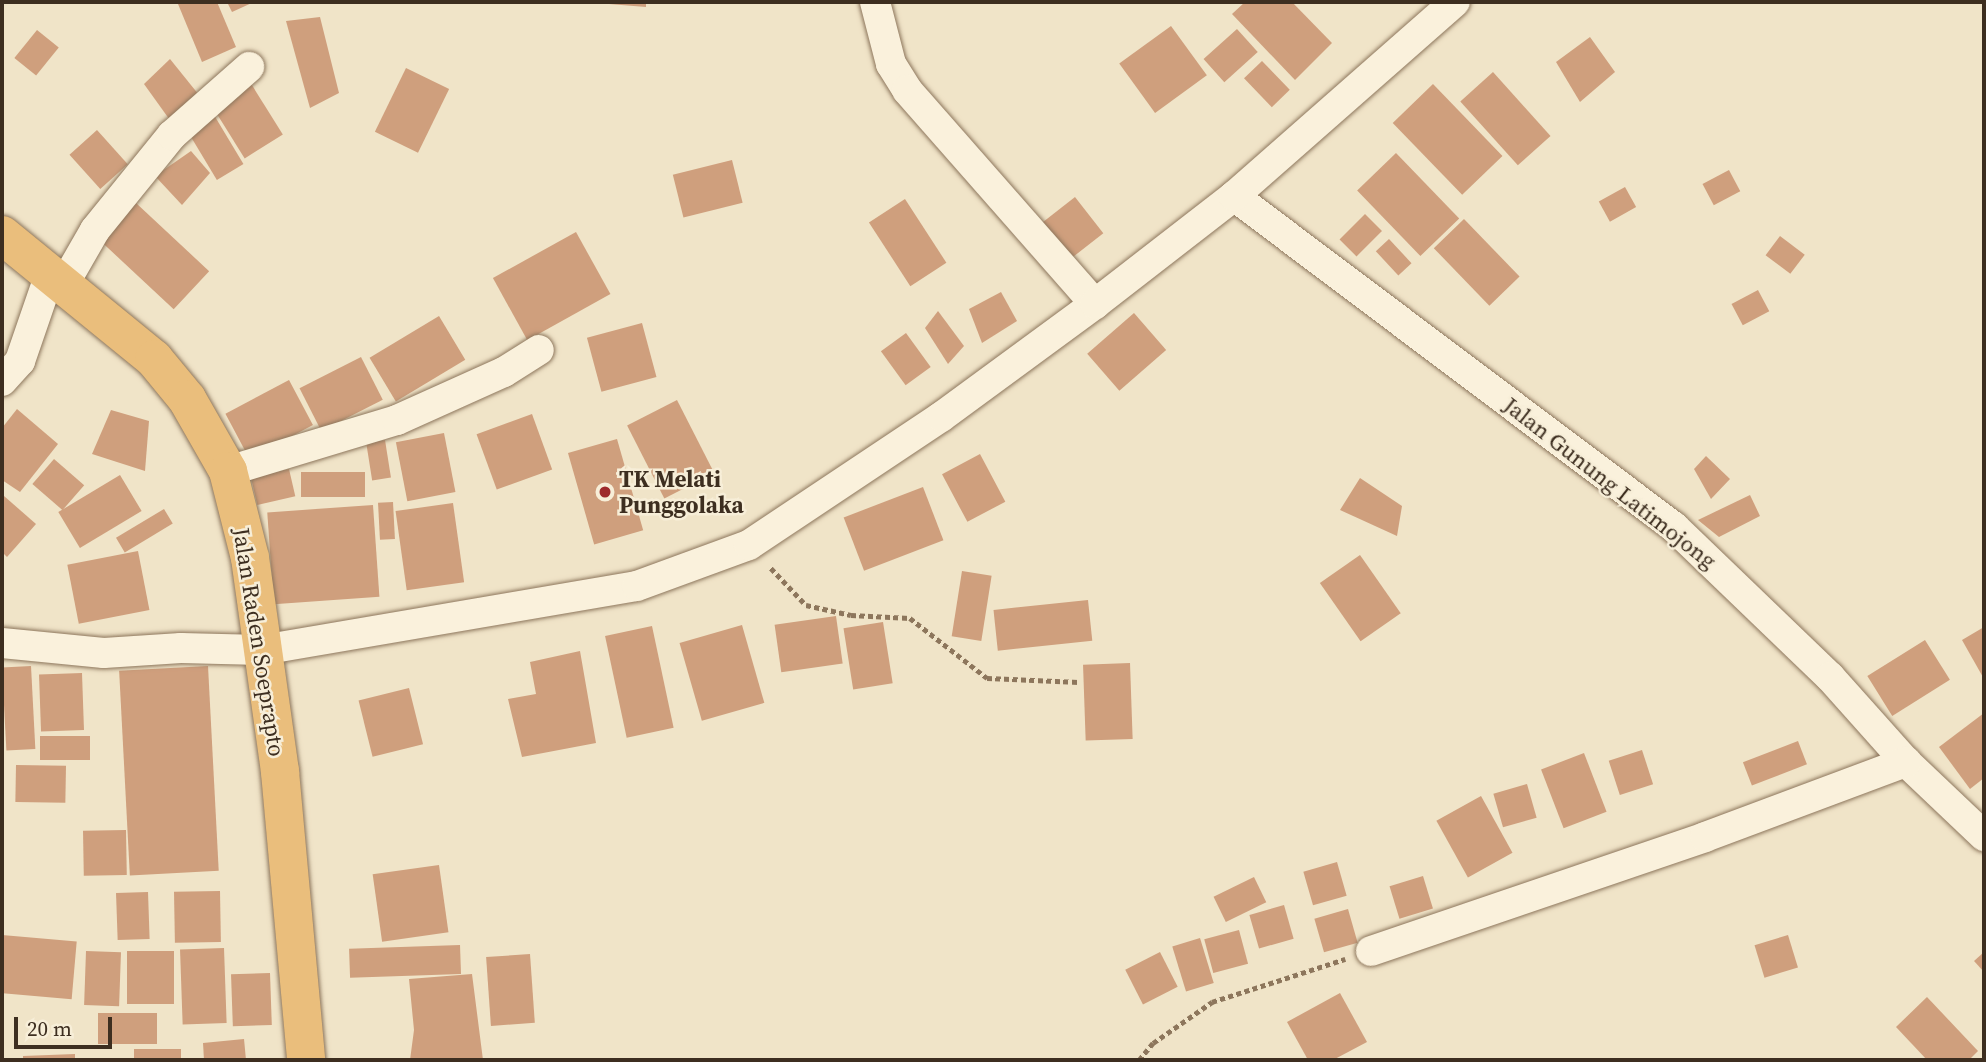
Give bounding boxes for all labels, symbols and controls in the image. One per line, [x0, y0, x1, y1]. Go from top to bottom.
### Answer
street label: Jalan Gunung Latimojong [1498, 391, 1722, 575]
place label: TK Melati Punggolaka [619, 465, 744, 519]
marker: TK Melati Punggolaka [597, 484, 613, 500]
street label: Jalan Raden Soeprapto [227, 526, 291, 758]
scale bar [18, 1002, 116, 1046]
text: 20 m [27, 1014, 72, 1043]

